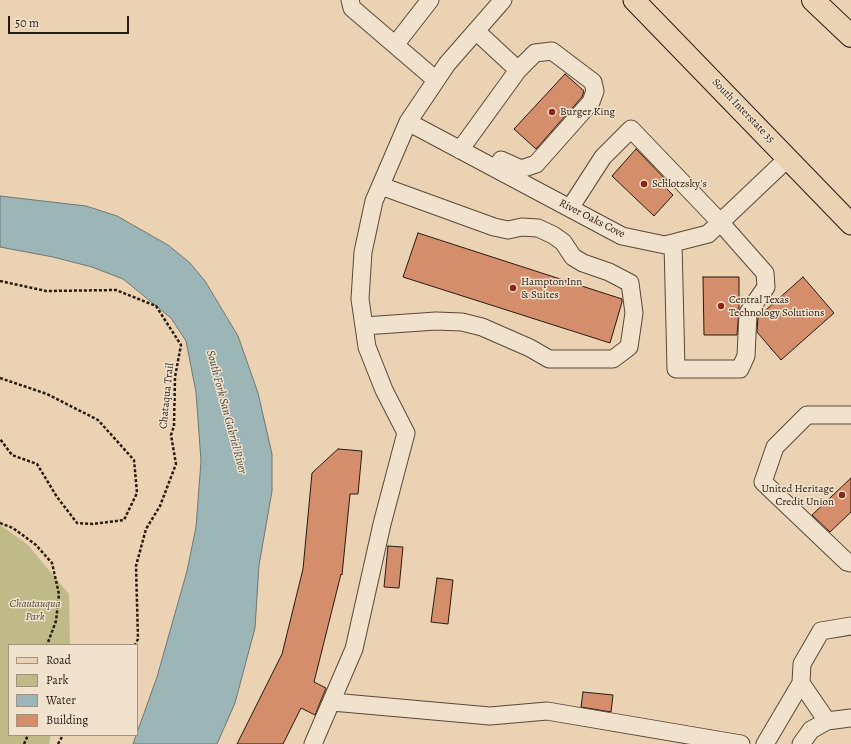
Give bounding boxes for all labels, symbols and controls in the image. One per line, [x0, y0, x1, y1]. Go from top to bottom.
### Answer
scale bar [10, 8, 131, 34]
text: 50 m [15, 15, 39, 31]
street label: South Interstate 35 [709, 76, 777, 146]
place label: Burger King [560, 105, 615, 119]
marker: Burger King [547, 107, 557, 117]
place label: Schlotzsky's [652, 177, 707, 191]
marker: Schlotzsky's [639, 179, 649, 189]
street label: River Oaks Cove [557, 197, 627, 241]
place label: Hampton Inn & Suites [521, 275, 582, 301]
marker: Hampton Inn & Suites [508, 283, 518, 293]
place label: Central Texas Technology Solutions [729, 293, 824, 319]
marker: Central Texas Technology Solutions [716, 301, 726, 311]
water label: South Fork San Gabriel River [203, 349, 249, 475]
street label: Chataqua Trail [157, 362, 177, 430]
place label: United Heritage Credit Union [761, 482, 834, 508]
marker: United Heritage Credit Union [837, 490, 847, 500]
park label: Chautauqua Park [9, 597, 61, 623]
legend [8, 644, 138, 736]
text: Road [46, 652, 71, 668]
text: Park [46, 672, 69, 688]
text: Water [46, 692, 76, 708]
text: Building [46, 712, 88, 728]

